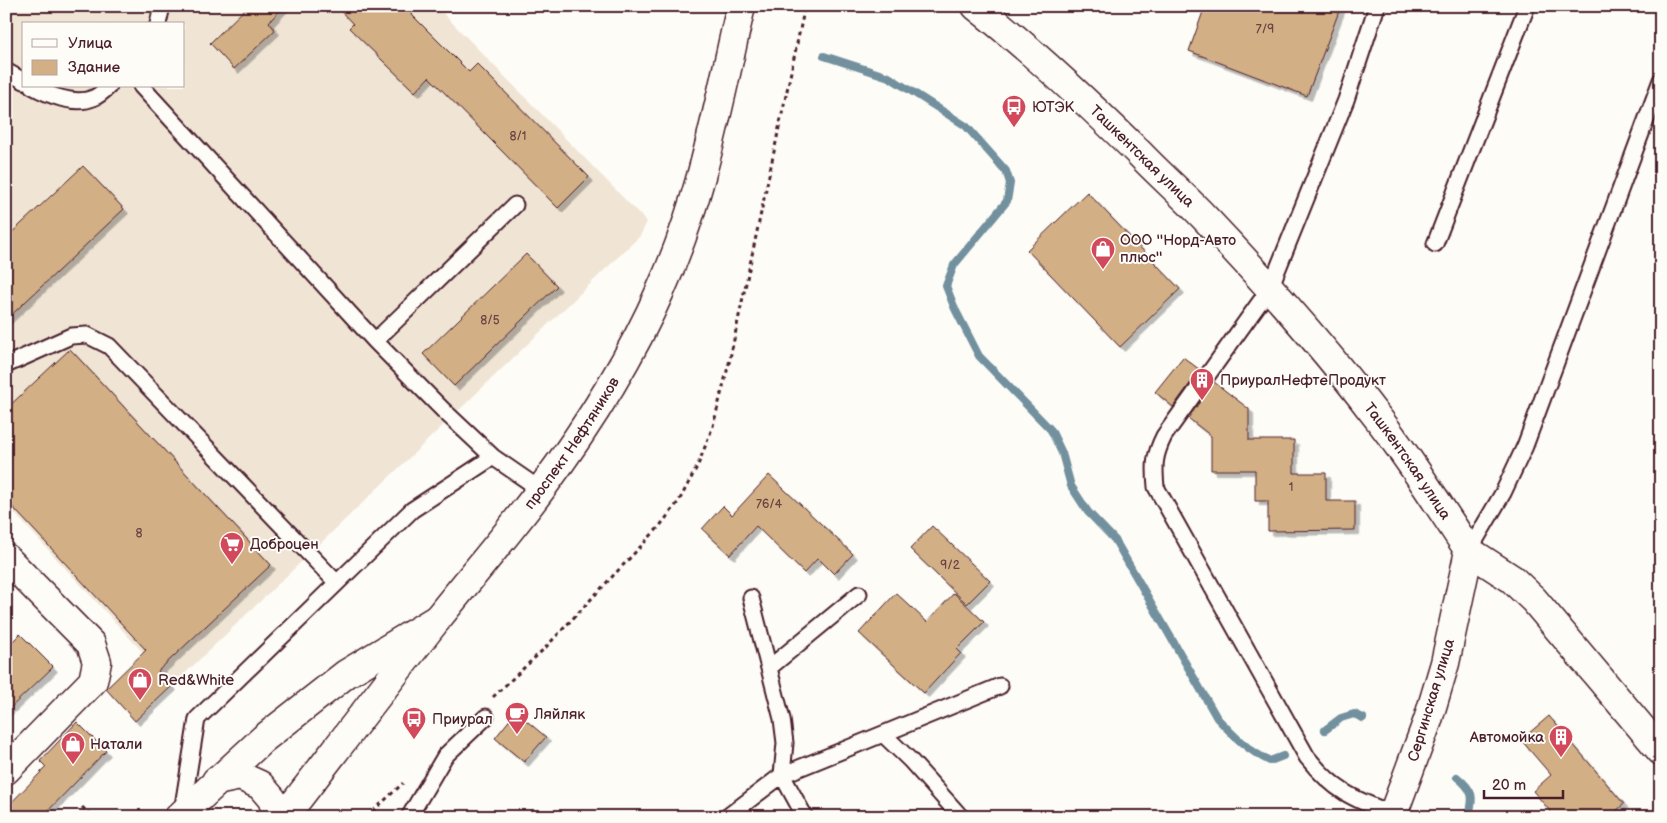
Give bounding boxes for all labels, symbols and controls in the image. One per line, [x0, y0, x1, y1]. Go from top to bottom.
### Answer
legend [22, 22, 185, 88]
house number: 7/9 [1256, 22, 1274, 37]
text: Улица [68, 34, 113, 53]
text: Здание [68, 58, 120, 77]
bus stop icon: ЮТЭК [1001, 94, 1027, 128]
place label: ЮТЭК [1032, 98, 1075, 117]
street label: Ташкентская улица [1085, 101, 1198, 212]
house number: 8/1 [509, 129, 527, 144]
place label: ООО ''Норд-Авто плюс'' [1120, 231, 1236, 267]
shop icon: ООО ''Норд-Авто плюс'' [1090, 236, 1116, 270]
house number: 8/5 [480, 313, 500, 328]
building icon: ПриуралНефтеПродукт [1189, 367, 1215, 401]
place label: ПриуралНефтеПродукт [1220, 371, 1386, 390]
street label: проспект Нефтяников [520, 374, 624, 513]
street label: Ташкентская улица [1360, 399, 1455, 524]
house number: 1 [1289, 480, 1293, 495]
house number: 76/4 [756, 497, 783, 512]
house number: 8 [136, 526, 143, 541]
supermarket icon: Доброцен [219, 531, 245, 565]
place label: Доброцен [250, 535, 319, 554]
house number: 9/2 [940, 558, 960, 573]
street label: Сергинская улица [1404, 636, 1459, 764]
shop icon: Red&White [127, 667, 153, 701]
place label: Red&White [158, 671, 234, 690]
cafe icon: Ляйляк [504, 701, 530, 735]
place label: Ляйляк [533, 705, 585, 724]
bus stop icon: Приурал [401, 706, 427, 740]
place label: Приурал [432, 710, 493, 729]
building icon: Автомойка [1548, 724, 1574, 758]
place label: Автомойка [1469, 728, 1544, 747]
shop icon: Натали [60, 731, 86, 765]
place label: Натали [90, 735, 142, 754]
scale bar [1484, 768, 1563, 800]
text: 20 m [1492, 776, 1526, 795]

